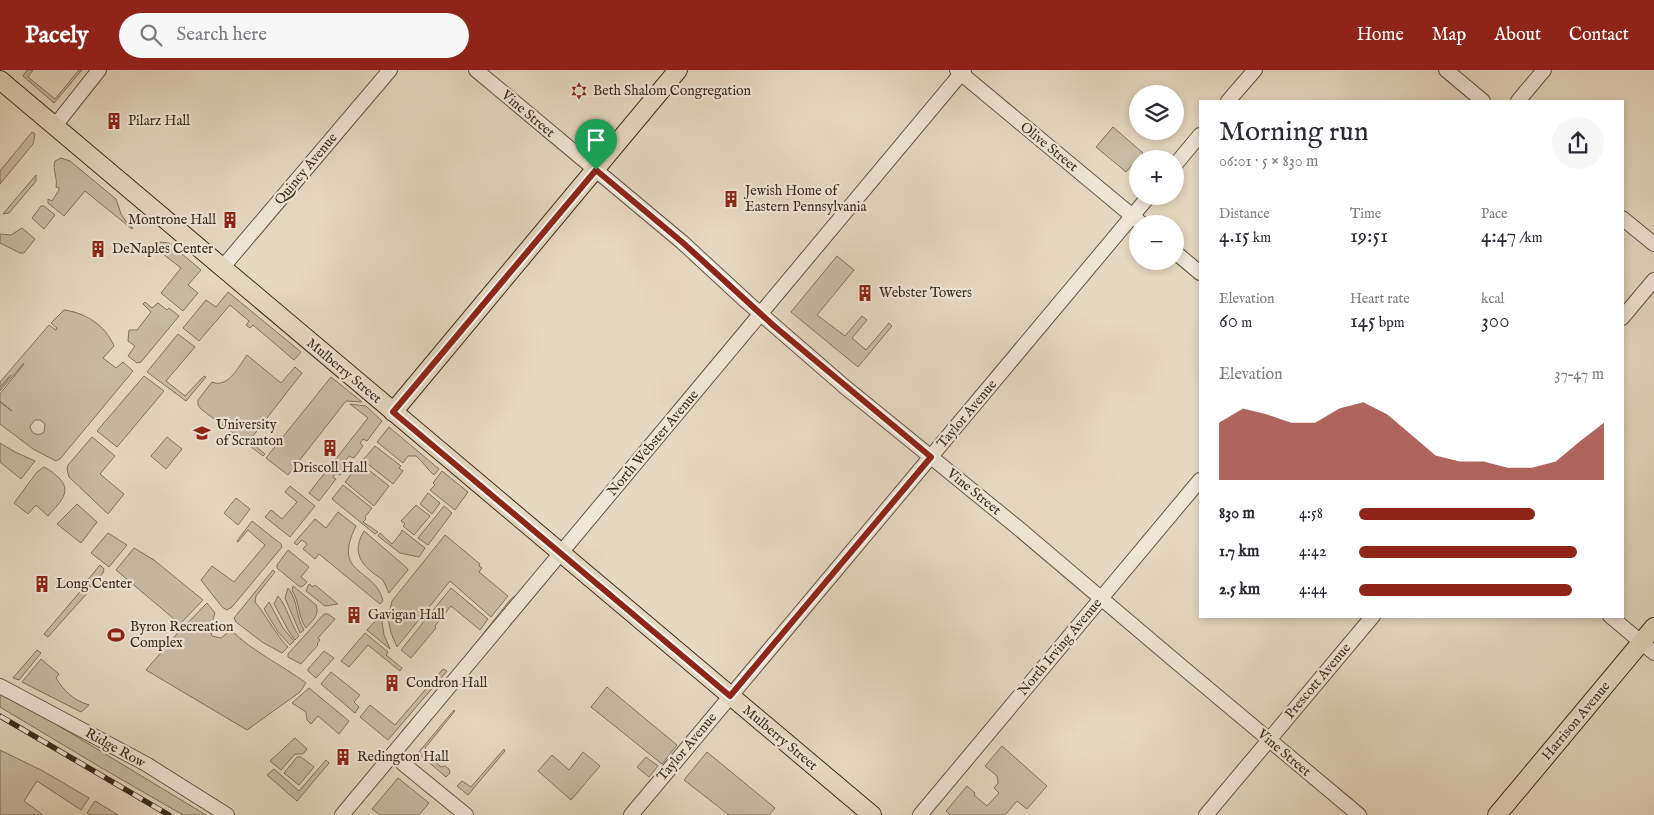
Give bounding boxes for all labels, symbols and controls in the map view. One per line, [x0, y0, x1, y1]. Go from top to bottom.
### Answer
search box [119, 13, 469, 58]
text: Pacely [25, 20, 89, 51]
icon: search [137, 21, 165, 49]
text: Search here [177, 23, 267, 47]
text: Home [1357, 24, 1404, 47]
text: Map [1432, 24, 1466, 47]
text: About [1494, 24, 1541, 47]
text: Contact [1569, 24, 1629, 47]
synagogue icon: Beth Shalom Congregation [569, 81, 589, 101]
place label: Beth Shalom Congregation [593, 82, 752, 100]
map controls [1129, 85, 1184, 270]
button: layers [1129, 85, 1184, 140]
street label: Vine Street [497, 86, 559, 142]
building icon: Pilarz Hall [104, 111, 124, 131]
place label: Pilarz Hall [128, 112, 190, 130]
text: Morning run [1219, 115, 1369, 150]
button: share [1552, 117, 1604, 169]
street label: Olive Street [1016, 118, 1082, 176]
pin [575, 119, 617, 170]
icon: arrive [582, 126, 610, 154]
street label: Quincy Avenue [271, 129, 342, 209]
button: + [1129, 150, 1184, 205]
text: 06:01 · 5 × 830 m [1219, 152, 1318, 172]
place label: Jewish Home of Eastern Pennsylvania [743, 182, 868, 216]
building icon: Jewish Home of Eastern Pennsylvania [721, 189, 741, 209]
text: Distance [1219, 205, 1270, 223]
text: Time [1350, 205, 1381, 223]
text: Pace [1481, 205, 1508, 223]
building icon: Montrone Hall [220, 210, 240, 230]
place label: Montrone Hall [128, 211, 216, 229]
button: − [1129, 215, 1184, 270]
text: 4.15 [1219, 223, 1250, 250]
text: 19:51 [1350, 223, 1388, 250]
text: 4:47 [1481, 223, 1516, 250]
text: km [1250, 229, 1271, 247]
text: /km [1516, 229, 1542, 247]
building icon: DeNaples Center [88, 239, 108, 259]
place label: DeNaples Center [112, 240, 213, 258]
building icon: Webster Towers [855, 283, 875, 303]
place label: Webster Towers [879, 284, 972, 302]
text: Elevation [1219, 290, 1275, 308]
text: Heart rate [1350, 290, 1410, 308]
text: kcal [1481, 290, 1504, 308]
text: 60 [1219, 308, 1238, 335]
text: 145 [1350, 308, 1376, 335]
text: 300 [1481, 308, 1509, 335]
text: m [1238, 314, 1252, 332]
text: bpm [1376, 314, 1405, 332]
street label: Mulberry Street [303, 334, 386, 408]
text: Elevation [1219, 365, 1282, 385]
text: 37–47 m [1555, 365, 1604, 385]
street label: Taylor Avenue [933, 376, 1001, 452]
street label: North Webster Avenue [603, 386, 703, 500]
place label: University of Scranton [216, 416, 284, 450]
school or university icon: University of Scranton [192, 423, 212, 443]
building icon: Driscoll Hall [320, 438, 340, 458]
place label: Driscoll Hall [292, 459, 368, 477]
street label: Vine Street [942, 464, 1005, 519]
text: 830 m [1219, 504, 1255, 524]
text: 4:58 [1299, 504, 1323, 524]
text: 1.7 km [1219, 542, 1259, 562]
text: 4:42 [1299, 542, 1326, 562]
building icon: Long Center [32, 574, 52, 594]
place label: Long Center [56, 575, 132, 593]
text: 2.5 km [1219, 580, 1260, 600]
text: 4:44 [1299, 580, 1327, 600]
street label: North Irving Avenue [1014, 594, 1106, 699]
building icon: Gavigan Hall [344, 605, 364, 625]
place label: Gavigan Hall [368, 606, 445, 624]
place label: Byron Recreation Complex [130, 618, 234, 652]
sports icon: Byron Recreation Complex [106, 625, 126, 645]
street label: Prescott Avenue [1281, 639, 1355, 723]
building icon: Condron Hall [382, 673, 402, 693]
place label: Condron Hall [406, 674, 487, 692]
street label: Harrison Avenue [1538, 677, 1615, 764]
street label: Mulberry Street [739, 701, 822, 775]
street label: Taylor Avenue [653, 709, 721, 785]
street label: Ridge Row [82, 724, 149, 772]
street label: Vine Street [1253, 725, 1315, 781]
building icon: Redington Hall [333, 747, 353, 767]
place label: Redington Hall [357, 748, 449, 766]

